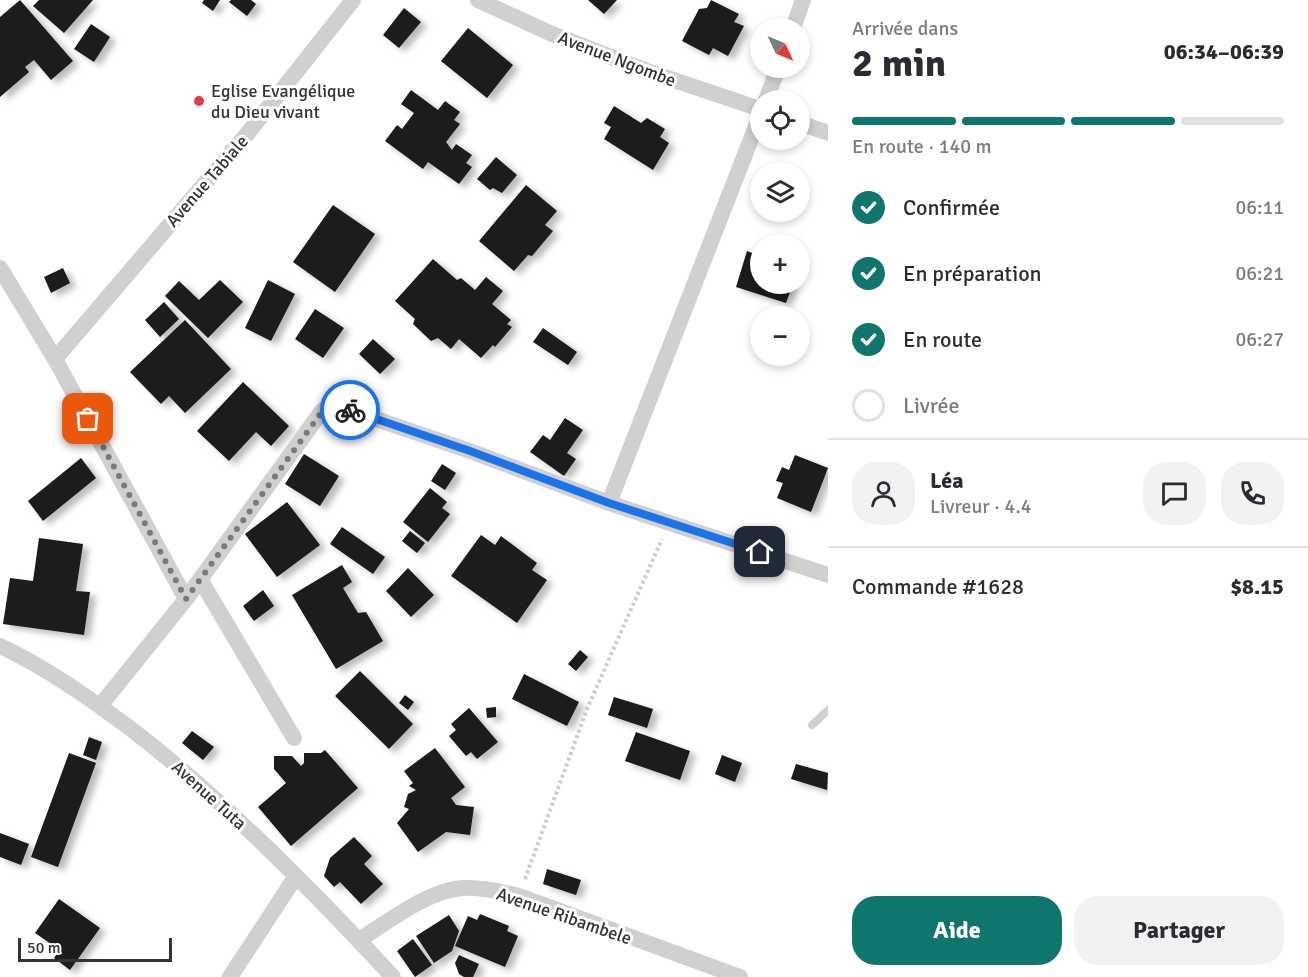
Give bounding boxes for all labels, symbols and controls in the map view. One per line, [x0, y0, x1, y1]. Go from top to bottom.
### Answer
text: Arrivée dans [852, 16, 958, 41]
north arrow [750, 18, 810, 78]
map controls [750, 18, 810, 366]
street label: Avenue Ngombe [555, 26, 679, 92]
text: 06:34–06:39 [1164, 38, 1284, 65]
text: 2 min [852, 39, 946, 87]
place label: Eglise Evangélique du Dieu vivant [211, 80, 355, 123]
button: locate [750, 90, 810, 150]
marker: Eglise Evangélique du Dieu vivant [192, 94, 206, 108]
street label: Avenue Tabiale [161, 131, 253, 231]
text: En route · 140 m [852, 134, 991, 159]
button: layers [750, 162, 810, 222]
icon: check [852, 191, 885, 224]
text: Confirmée [903, 194, 1000, 221]
text: 06:11 [1235, 195, 1284, 220]
button: + [750, 234, 810, 294]
icon: check [852, 257, 885, 290]
text: En préparation [903, 260, 1042, 287]
text: 06:21 [1235, 261, 1284, 286]
button: − [750, 306, 810, 366]
icon: check [852, 323, 885, 356]
text: En route [903, 326, 982, 353]
text: 06:27 [1235, 327, 1284, 352]
courier [320, 380, 380, 440]
text: Livrée [903, 392, 960, 419]
pin [62, 393, 113, 444]
icon: bike [334, 394, 367, 427]
icon: bag [71, 402, 104, 435]
button: person [852, 462, 915, 525]
button: chat [1143, 462, 1206, 525]
button: phone [1221, 462, 1284, 525]
text: Léa [930, 467, 964, 494]
text: Livreur · 4.4 [930, 494, 1031, 519]
pin [734, 526, 785, 577]
icon: home [743, 535, 776, 568]
text: Commande #1628 [852, 573, 1024, 600]
text: $8.15 [1230, 573, 1284, 600]
street label: Avenue Tuta [167, 756, 251, 834]
street label: Avenue Ribambele [494, 883, 634, 949]
button: Aide [852, 896, 1062, 965]
button: Partager [1074, 896, 1284, 965]
scale bar [18, 935, 172, 962]
text: 50 m [27, 938, 61, 958]

